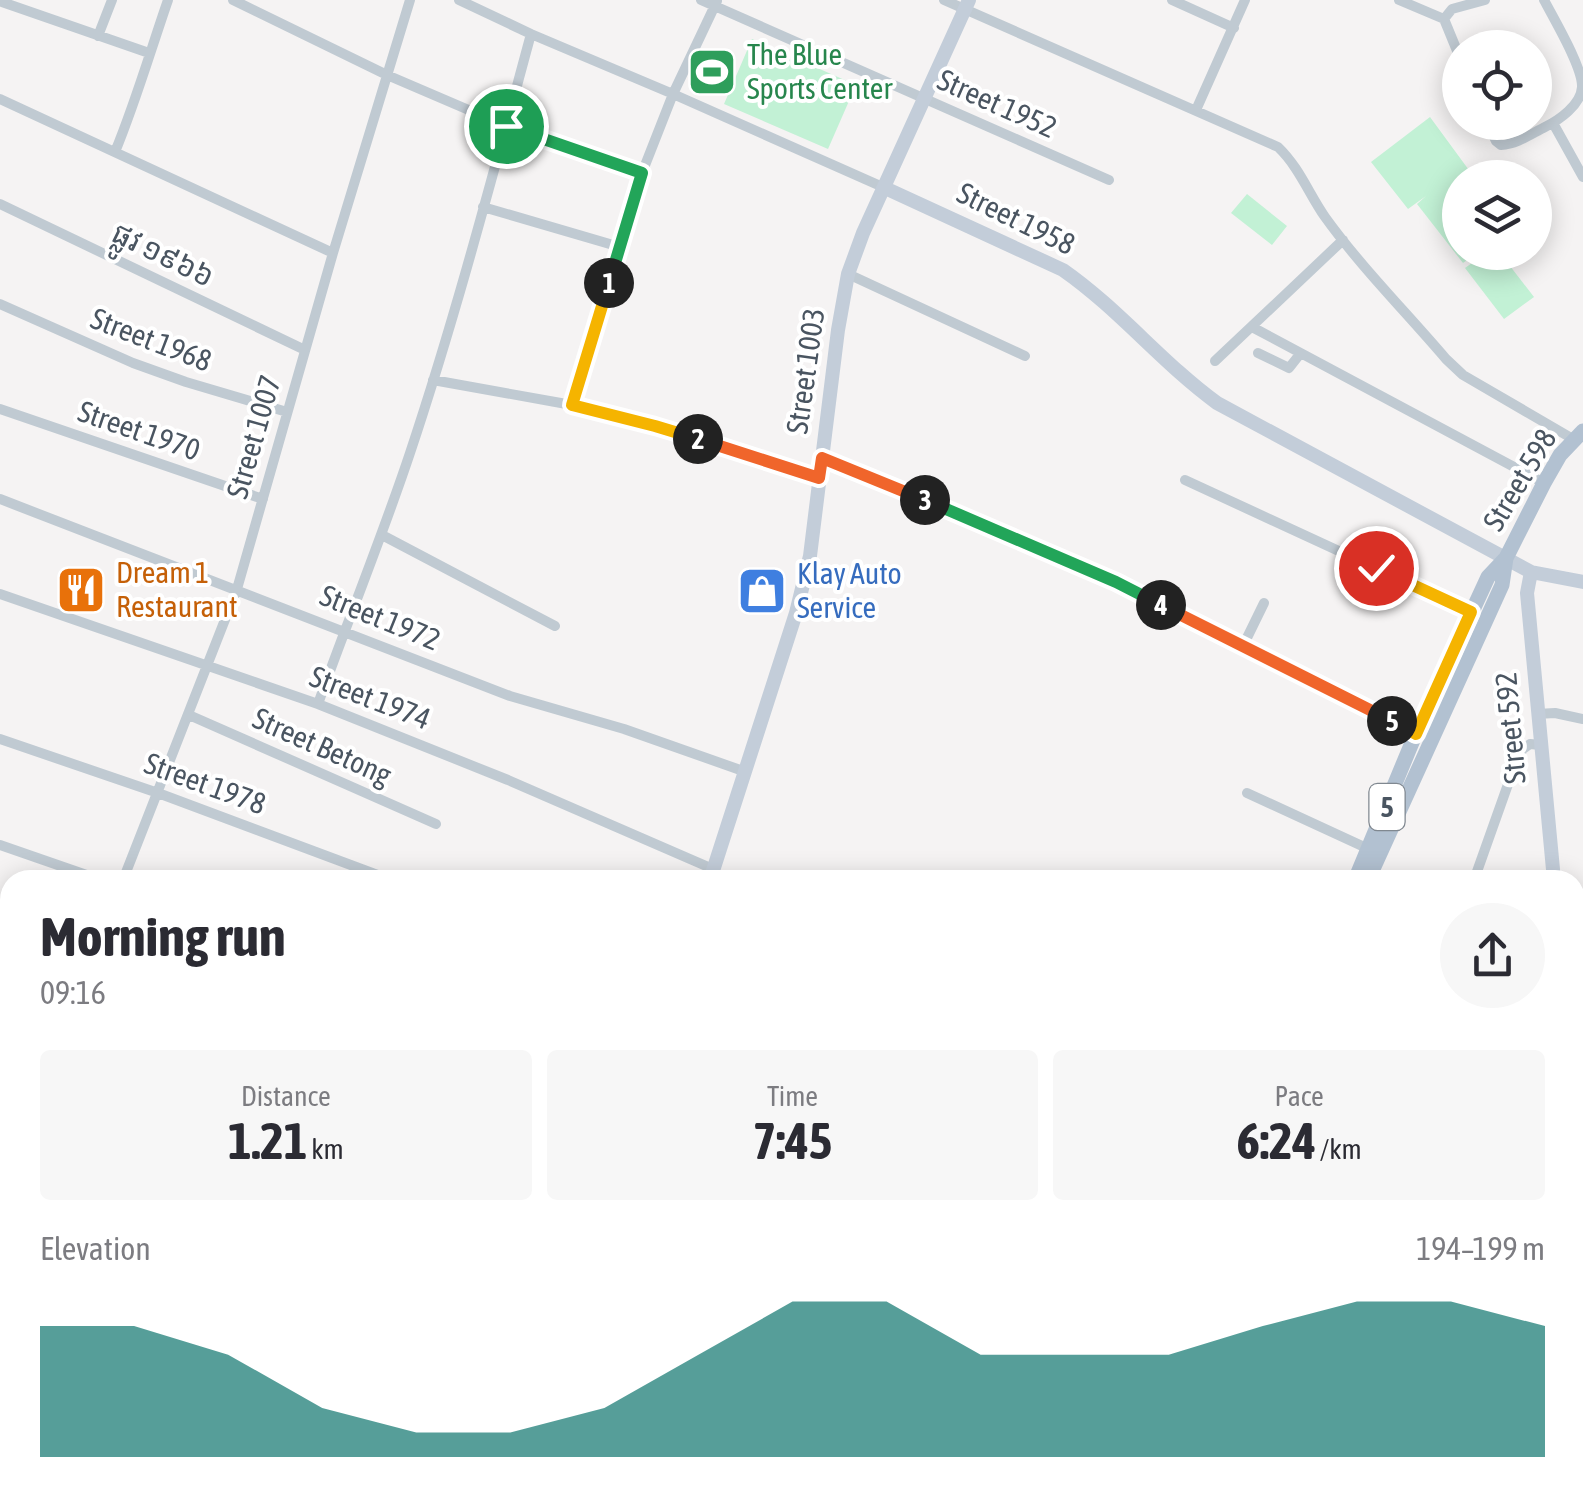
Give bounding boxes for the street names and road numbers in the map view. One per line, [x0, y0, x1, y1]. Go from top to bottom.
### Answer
street label: Street 1952 [933, 62, 1062, 144]
street label: Street 1958 [952, 175, 1081, 261]
street label: ផ្លូវ ១៩៦៦ [103, 215, 220, 302]
street label: Street 1968 [86, 301, 216, 378]
street label: Street 1003 [779, 306, 831, 436]
street label: Street 1007 [219, 371, 287, 502]
street label: Street 1970 [74, 393, 205, 467]
street label: Street 598 [1476, 423, 1563, 536]
street label: Street 1972 [315, 578, 445, 656]
street label: Street 1974 [305, 659, 435, 736]
street label: Street 592 [1488, 671, 1532, 785]
street label: Street Betong [248, 701, 397, 792]
street label: Street 1978 [140, 745, 271, 821]
road number: 5 [1370, 784, 1404, 830]

